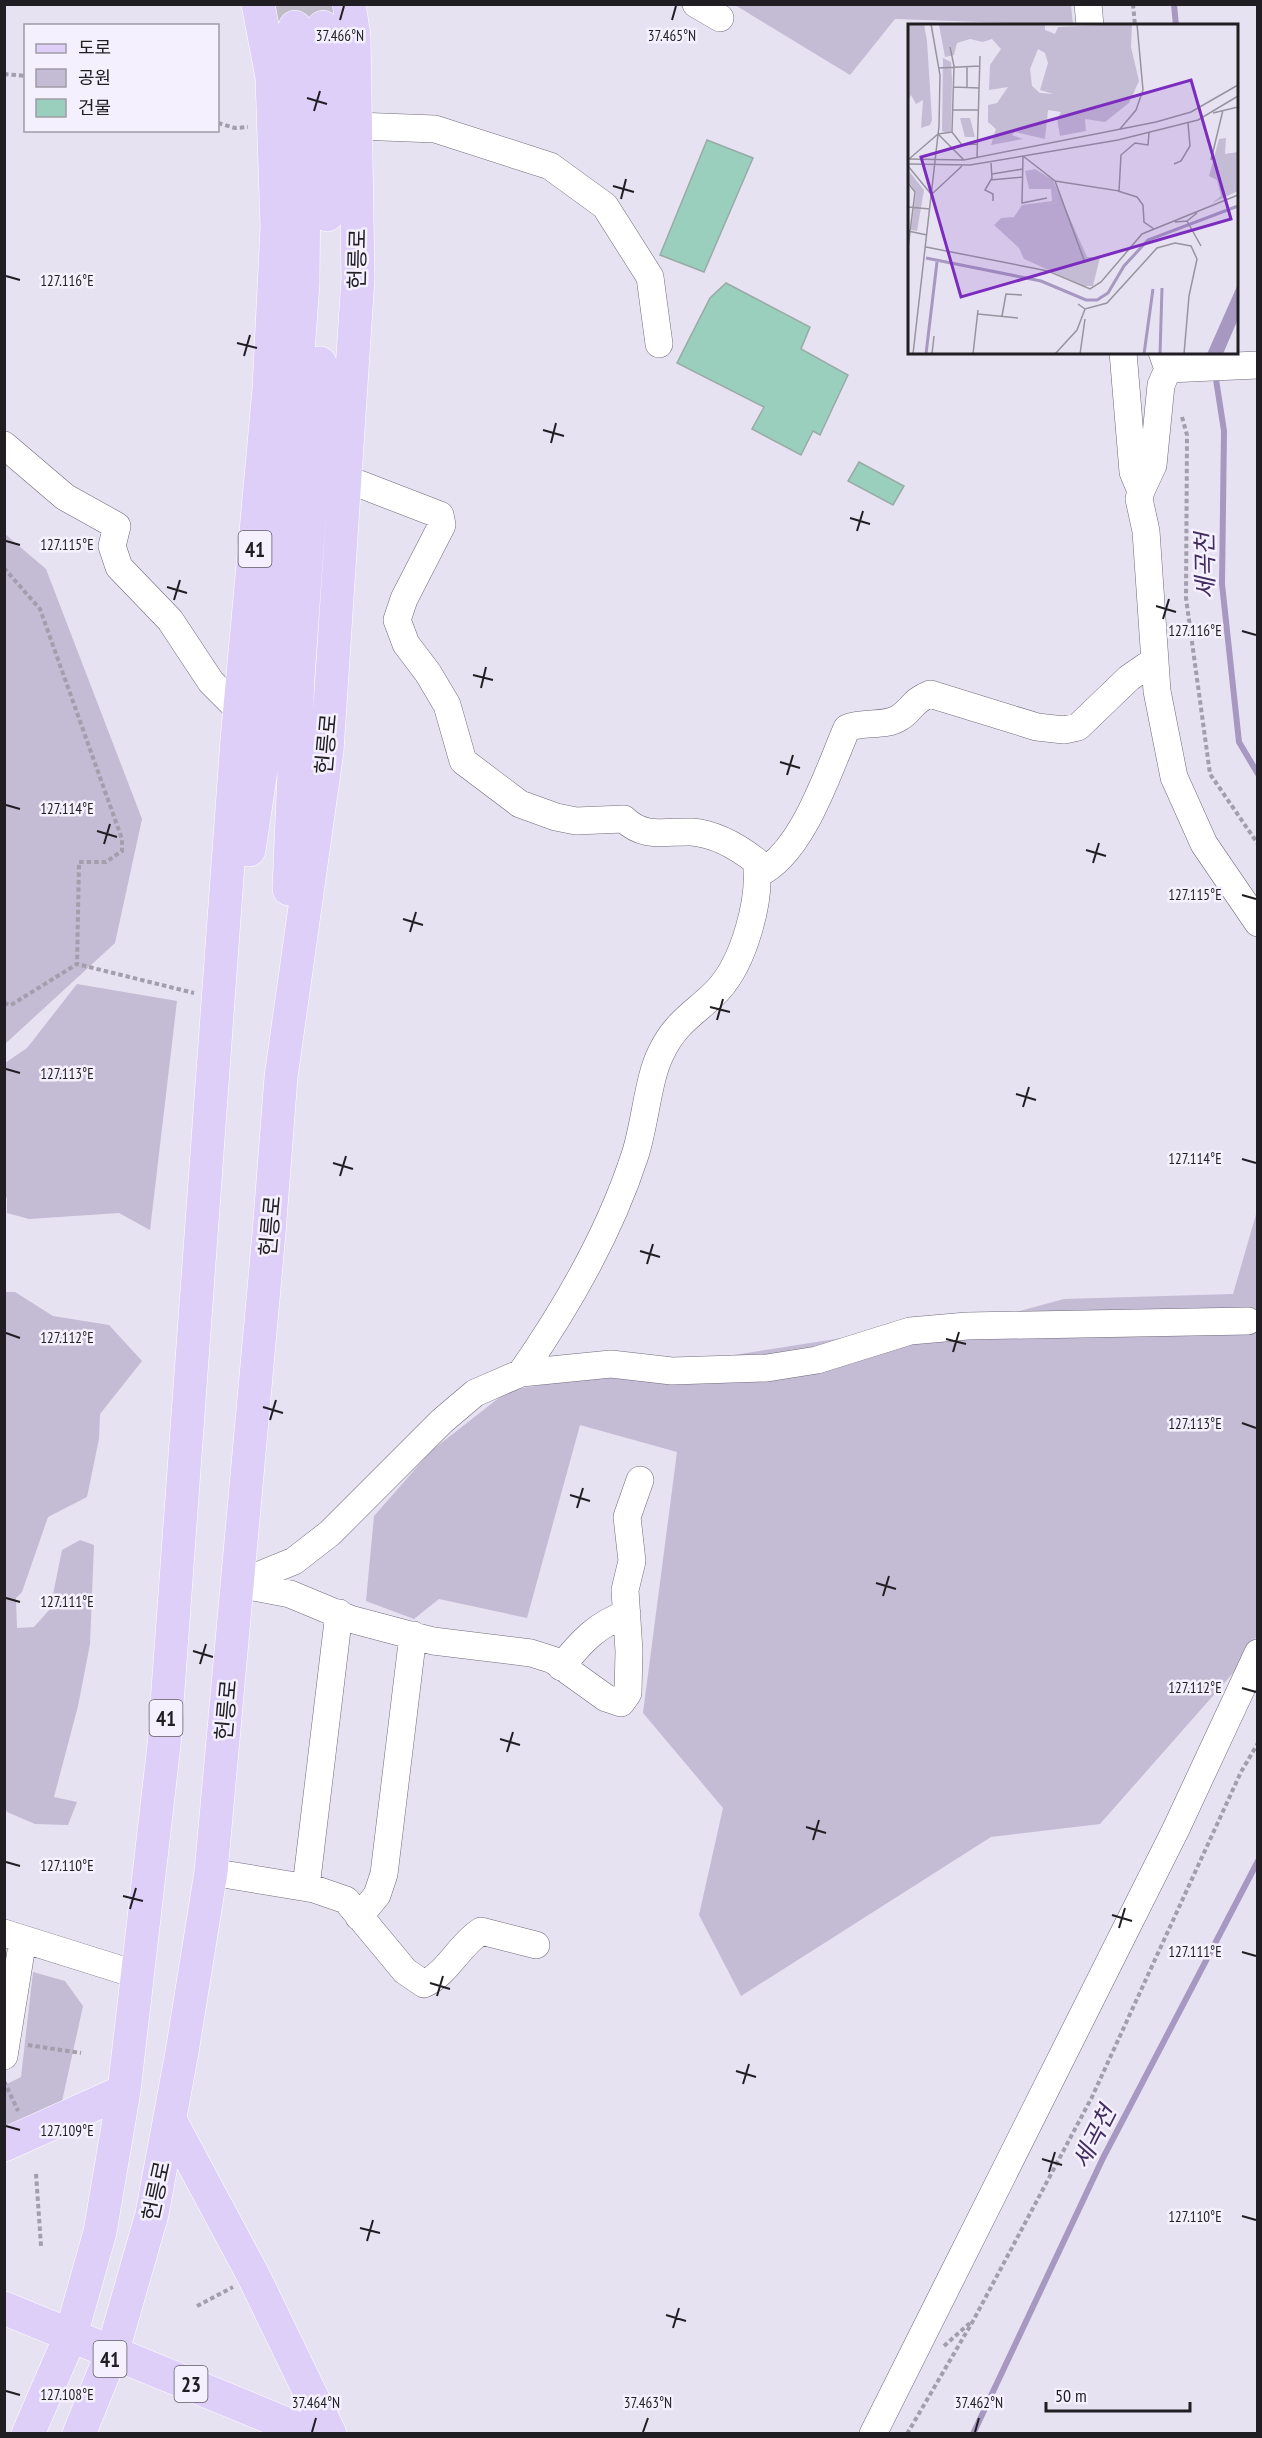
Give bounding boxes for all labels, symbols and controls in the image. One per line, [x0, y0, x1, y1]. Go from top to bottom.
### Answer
legend [24, 24, 219, 132]
inset map [908, 24, 1238, 354]
text: 37.466°N [316, 26, 364, 45]
text: 37.465°N [648, 26, 696, 45]
text: 도로 [78, 36, 111, 59]
text: 공원 [78, 66, 111, 89]
text: 건물 [78, 96, 111, 119]
street label: 헌릉로 [342, 228, 372, 290]
text: 127.116°E [40, 271, 94, 290]
water label: 세곡천 [1189, 530, 1221, 599]
road number: 41 [238, 531, 272, 567]
text: 127.115°E [40, 535, 94, 554]
text: 127.116°E [1168, 621, 1222, 640]
street label: 헌릉로 [309, 713, 343, 775]
text: 127.114°E [40, 799, 94, 818]
text: 127.115°E [1168, 885, 1222, 904]
text: 127.113°E [40, 1064, 94, 1083]
text: 127.114°E [1168, 1149, 1222, 1168]
street label: 헌릉로 [253, 1195, 287, 1257]
text: 127.112°E [40, 1328, 94, 1347]
text: 127.113°E [1168, 1414, 1222, 1433]
text: 127.111°E [40, 1592, 94, 1611]
text: 127.112°E [1168, 1678, 1222, 1697]
street label: 헌릉로 [209, 1679, 243, 1741]
road number: 41 [150, 1700, 182, 1736]
text: 127.110°E [40, 1856, 94, 1875]
text: 127.111°E [1168, 1942, 1222, 1961]
water label: 세곡천 [1065, 2098, 1124, 2174]
text: 127.109°E [40, 2121, 94, 2140]
street label: 헌릉로 [136, 2158, 176, 2224]
text: 127.110°E [1168, 2207, 1222, 2226]
road number: 41 [94, 2341, 126, 2377]
road number: 23 [174, 2366, 207, 2402]
scale bar [1046, 2375, 1190, 2413]
text: 50 m [1055, 2384, 1087, 2407]
text: 127.108°E [40, 2385, 94, 2404]
text: 37.464°N [292, 2393, 340, 2412]
text: 37.463°N [624, 2393, 672, 2412]
text: 37.462°N [955, 2393, 1003, 2412]

